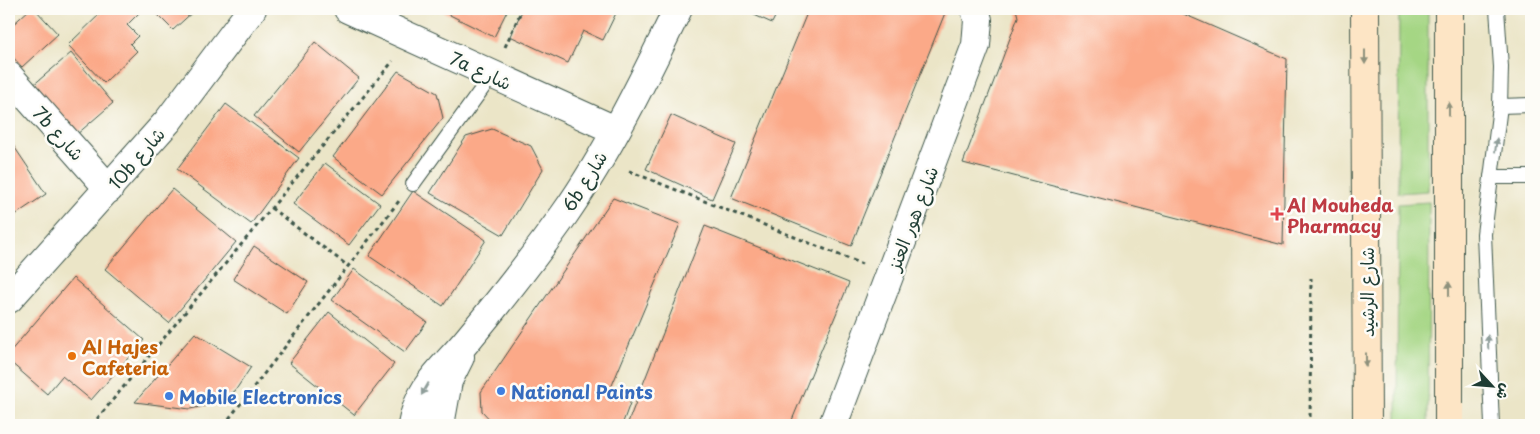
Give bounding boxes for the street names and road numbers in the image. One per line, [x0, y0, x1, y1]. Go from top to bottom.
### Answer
street label: 7a شارع [446, 44, 516, 96]
street label: 7b شارع [27, 100, 91, 166]
street label: 10b شارع [101, 121, 171, 195]
street label: 6b شارع [555, 145, 613, 217]
street label: شارع هور العنز [879, 162, 944, 276]
street label: شارع الرشيد [1353, 247, 1380, 337]

